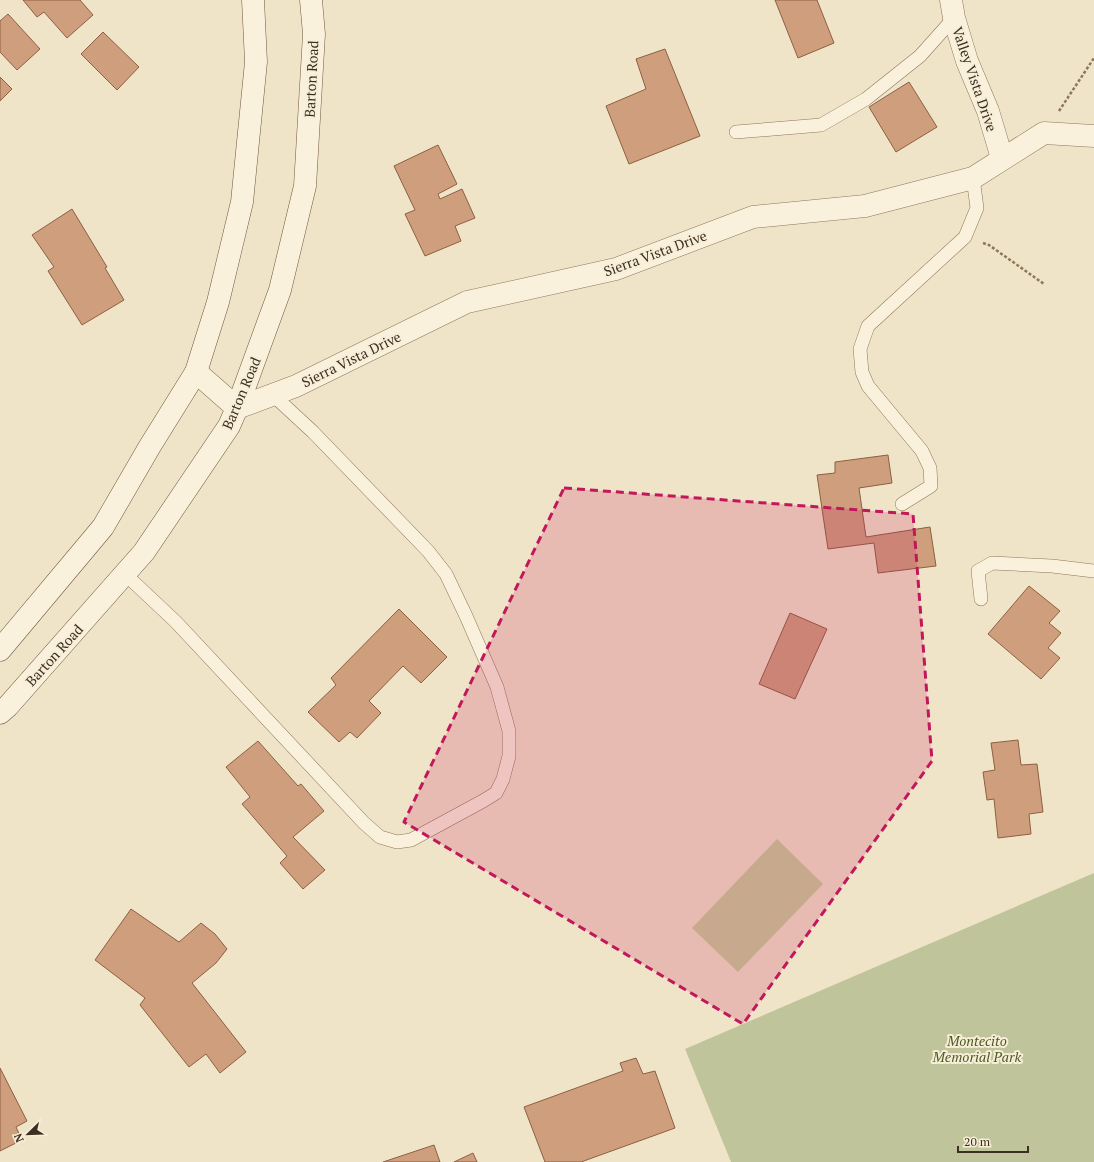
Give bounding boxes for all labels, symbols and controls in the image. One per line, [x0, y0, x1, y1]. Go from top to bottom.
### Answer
street label: Valley Vista Drive [948, 24, 1002, 134]
street label: Barton Road [299, 40, 323, 118]
street label: Sierra Vista Drive [601, 226, 709, 280]
street label: Sierra Vista Drive [298, 327, 404, 391]
street label: Barton Road [217, 354, 265, 432]
street label: Barton Road [21, 620, 87, 690]
park label: Montecito Memorial Park [932, 1031, 1021, 1066]
north arrow [8, 1114, 48, 1154]
scale bar [958, 1128, 1028, 1154]
text: N [10, 1131, 27, 1144]
text: 20 m [964, 1134, 991, 1149]

